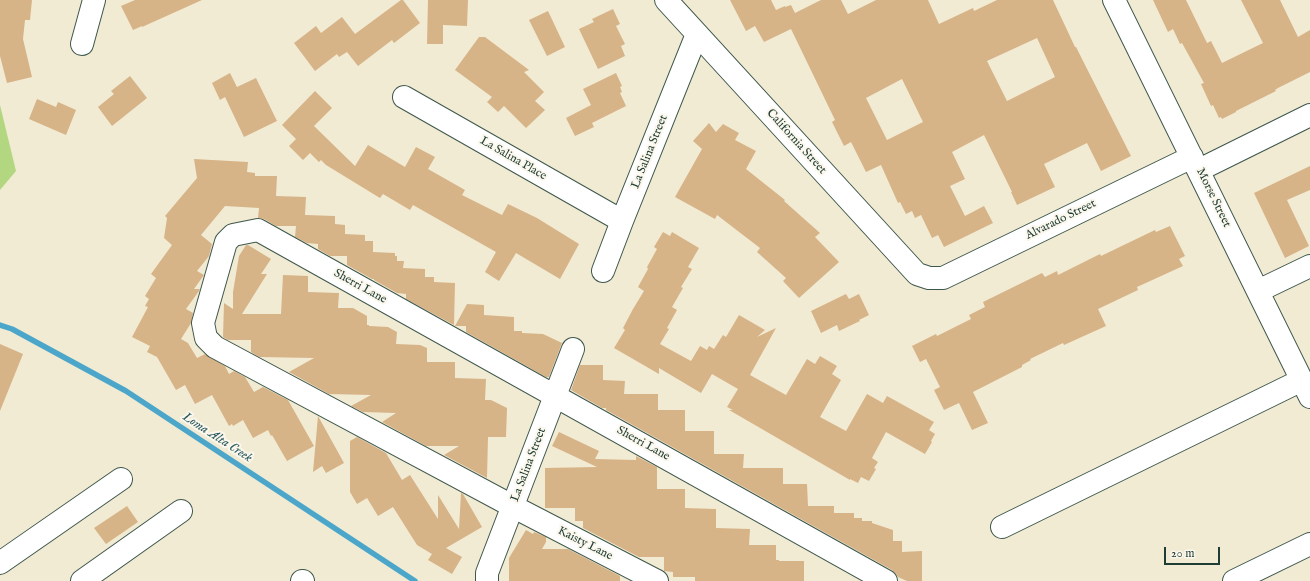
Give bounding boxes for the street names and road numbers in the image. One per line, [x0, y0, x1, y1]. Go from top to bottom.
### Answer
street label: California Street [763, 106, 829, 178]
street label: La Salina Street [629, 113, 671, 191]
street label: La Salina Place [477, 134, 549, 184]
street label: Morse Street [1192, 166, 1234, 230]
street label: Alvarado Street [1023, 197, 1099, 243]
street label: Sherri Lane [331, 267, 389, 307]
street label: Sherri Lane [614, 424, 672, 464]
street label: La Salina Street [508, 426, 550, 504]
street label: Kaisty Lane [555, 524, 615, 564]

